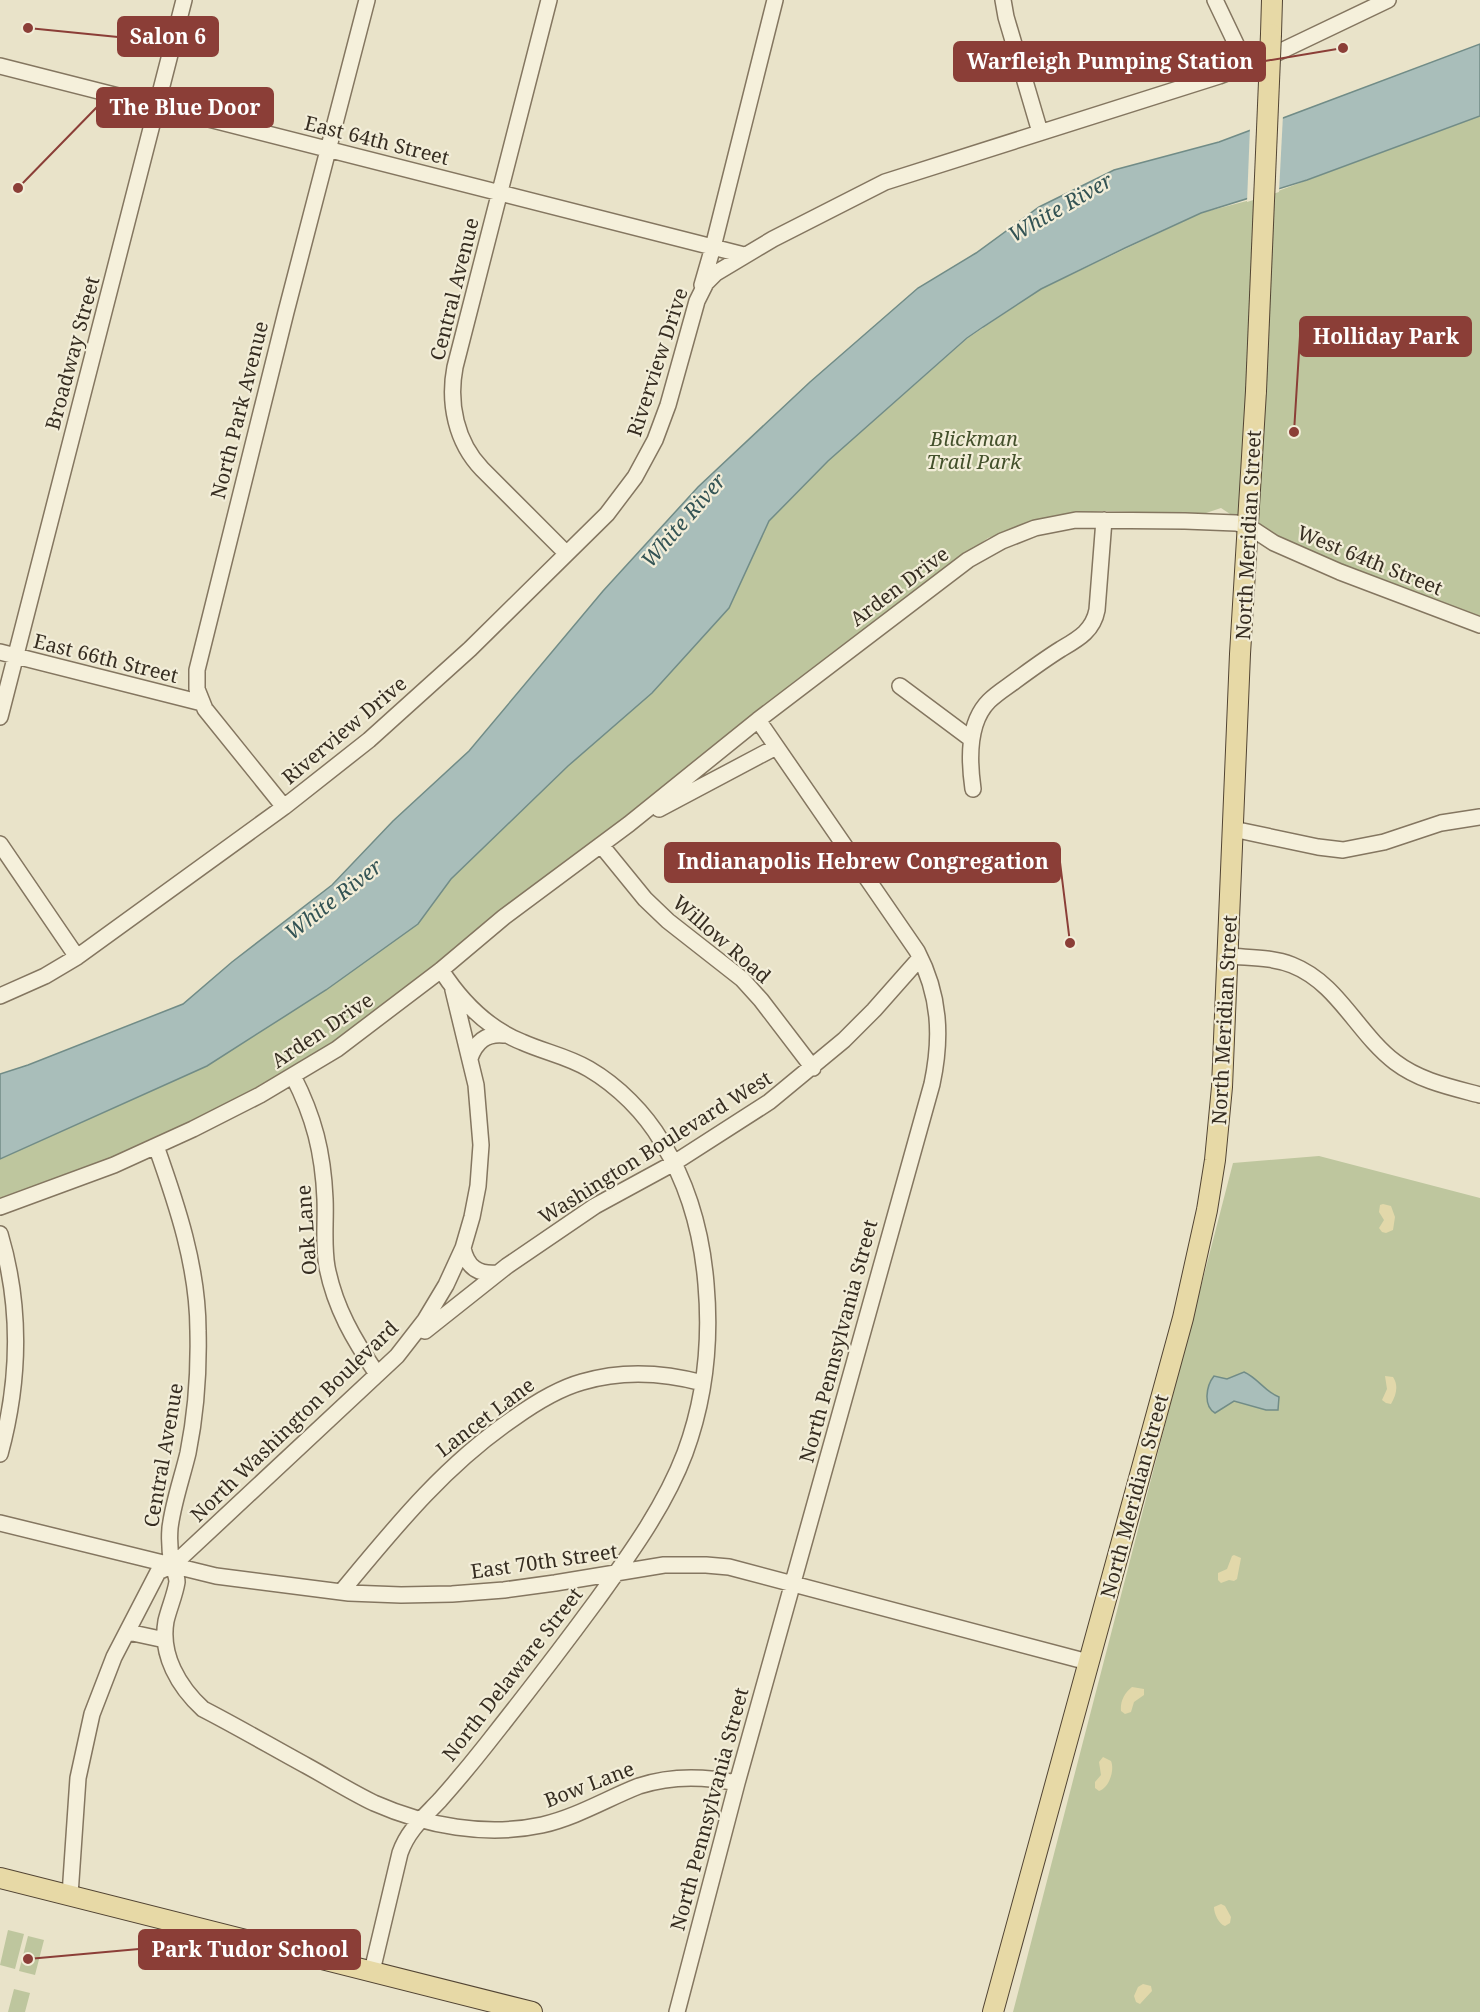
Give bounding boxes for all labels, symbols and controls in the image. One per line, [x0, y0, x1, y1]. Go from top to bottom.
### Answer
callout: Salon 6 [118, 17, 218, 56]
text: Salon 6 [130, 22, 206, 50]
callout: Warfleigh Pumping Station [954, 42, 1265, 81]
text: Warfleigh Pumping Station [967, 47, 1253, 75]
callout: The Blue Door [97, 88, 273, 127]
text: The Blue Door [109, 93, 261, 121]
street label: East 64th Street [302, 109, 452, 171]
water label: White River [1003, 166, 1117, 248]
street label: Central Avenue [423, 215, 485, 363]
street label: Broadway Street [39, 273, 105, 433]
street label: Riverview Drive [620, 284, 694, 440]
callout: Holliday Park [1300, 317, 1471, 356]
street label: North Park Avenue [204, 318, 274, 502]
text: Holliday Park [1313, 322, 1460, 350]
park label: Blickman Trail Park [927, 425, 1022, 475]
street label: North Meridian Street [1229, 429, 1267, 641]
water label: White River [634, 467, 732, 573]
street label: West 64th Street [1293, 518, 1447, 602]
street label: Arden Drive [844, 540, 954, 632]
street label: East 66th Street [31, 627, 181, 689]
street label: Riverview Drive [276, 670, 412, 790]
callout: Indianapolis Hebrew Congregation [665, 843, 1060, 882]
text: Indianapolis Hebrew Congregation [677, 847, 1049, 875]
water label: White River [279, 852, 388, 946]
street label: Willow Road [667, 889, 777, 989]
street label: North Meridian Street [1205, 914, 1243, 1126]
street label: Arden Drive [266, 986, 378, 1074]
street label: Washington Boulevard West [533, 1064, 777, 1230]
street label: Oak Lane [289, 1184, 323, 1276]
street label: North Pennsylvania Street [793, 1216, 883, 1466]
street label: North Washington Boulevard [184, 1314, 404, 1528]
street label: Lancet Lane [430, 1371, 540, 1463]
street label: Central Avenue [137, 1381, 189, 1529]
street label: North Meridian Street [1094, 1391, 1174, 1601]
street label: East 70th Street [469, 1537, 619, 1585]
street label: North Delaware Street [436, 1582, 588, 1766]
street label: North Pennsylvania Street [664, 1684, 754, 1934]
street label: Bow Lane [540, 1754, 638, 1814]
callout: Park Tudor School [139, 1930, 360, 1969]
text: Park Tudor School [152, 1935, 349, 1963]

